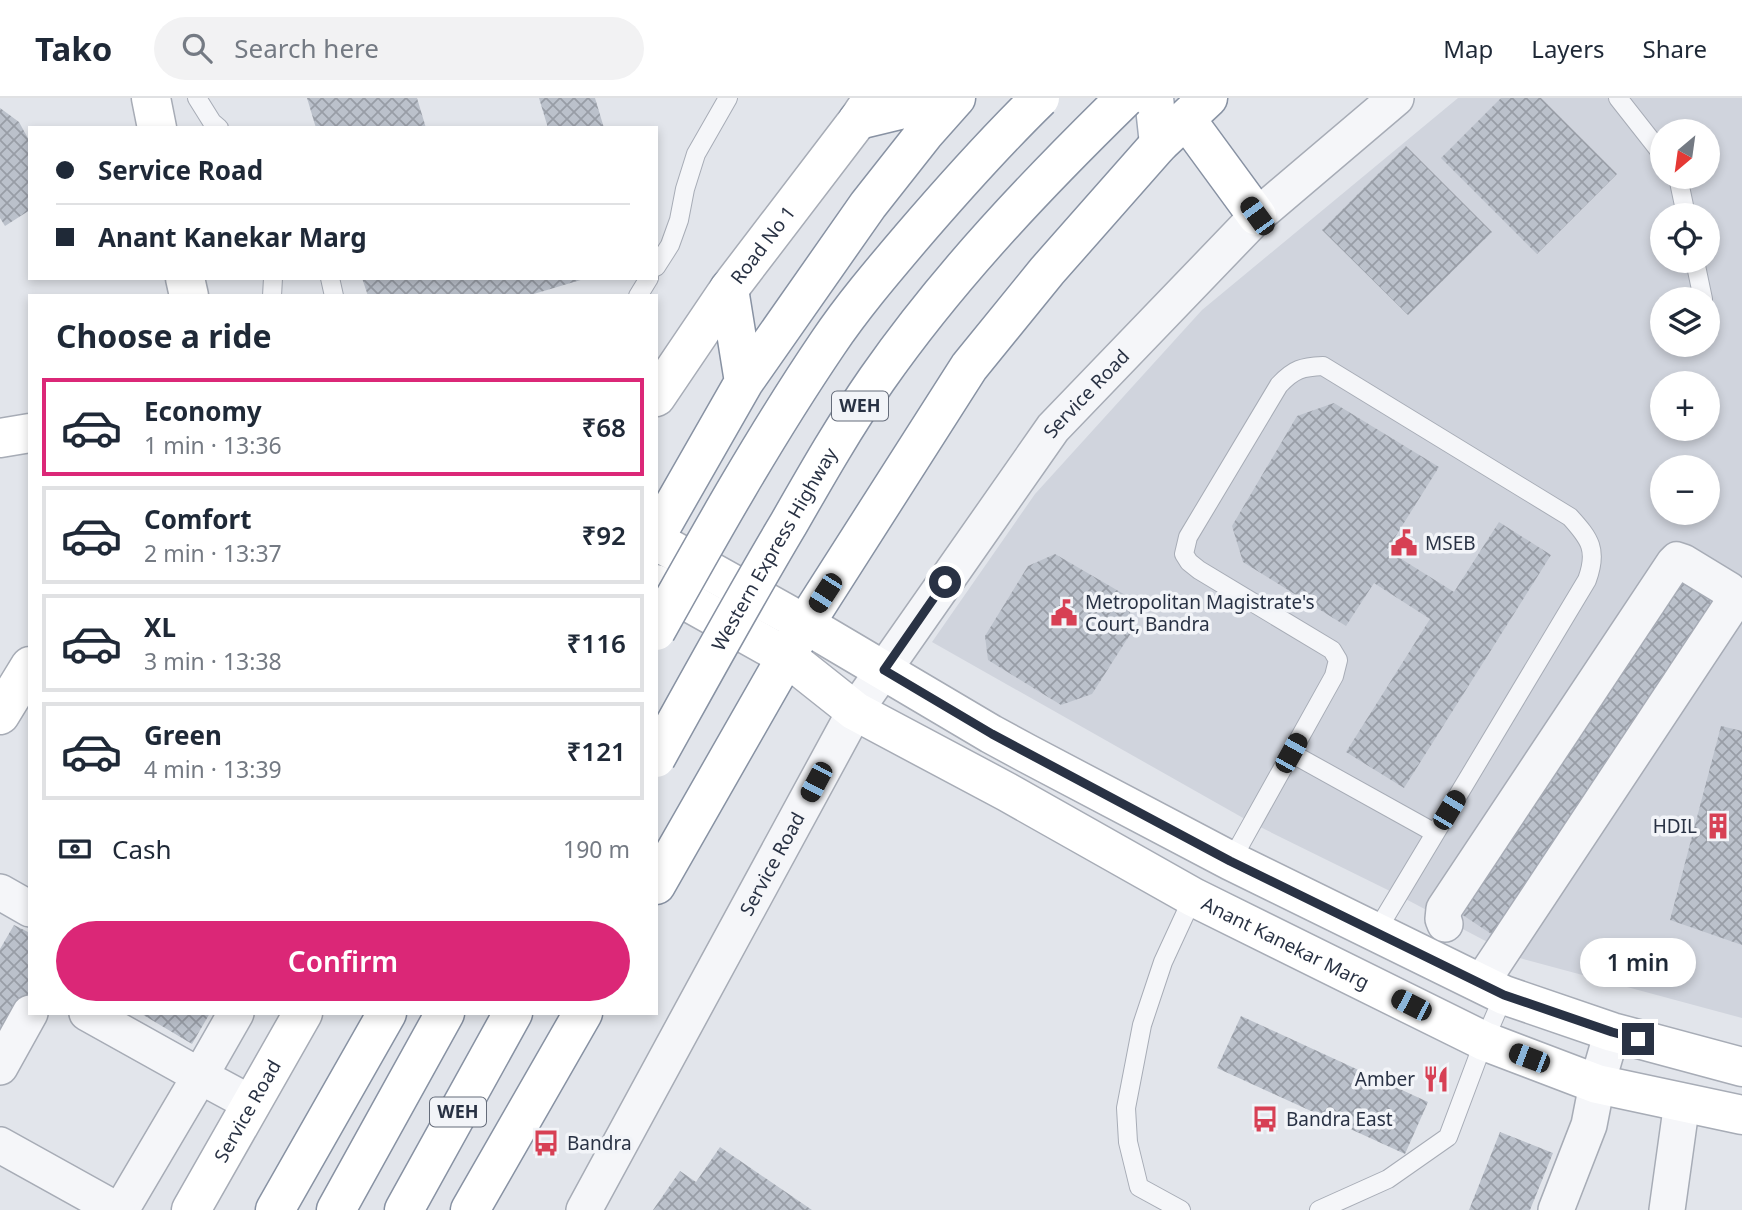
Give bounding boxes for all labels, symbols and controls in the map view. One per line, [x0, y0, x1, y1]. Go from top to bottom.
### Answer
search box [154, 17, 644, 80]
text: Tako [35, 26, 112, 71]
icon: search [178, 29, 216, 67]
text: Search here [234, 30, 379, 66]
text: Map [1443, 32, 1493, 65]
text: Layers [1531, 32, 1605, 65]
text: Share [1643, 32, 1707, 65]
north arrow [1650, 119, 1720, 189]
map controls [1650, 119, 1720, 525]
text: Service Road [98, 152, 263, 188]
car [1237, 193, 1278, 239]
street label: Road No 1 [724, 200, 801, 289]
button: locate [1650, 203, 1720, 273]
text: Anant Kanekar Marg [98, 219, 367, 255]
button: layers [1650, 287, 1720, 357]
text: Choose a ride [56, 314, 272, 357]
street label: Service Road [1037, 343, 1135, 443]
button: + [1650, 371, 1720, 441]
road number: WEH [832, 392, 888, 420]
text: Economy [144, 393, 262, 429]
icon: car [60, 396, 123, 459]
text: ₹68 [581, 409, 626, 445]
text: 1 min · 13:36 [144, 429, 282, 461]
street label: Western Express Highway [705, 442, 843, 655]
button: − [1650, 455, 1720, 525]
text: Comfort [144, 501, 252, 537]
icon: car [60, 504, 123, 567]
text: ₹92 [581, 517, 626, 553]
public building icon: MSEB [1389, 528, 1419, 558]
place label: MSEB [1425, 530, 1476, 556]
text: 2 min · 13:37 [144, 537, 282, 569]
route start [929, 566, 961, 598]
car [805, 570, 846, 616]
place label: Metropolitan Magistrate's Court, Bandra [1085, 589, 1315, 637]
public building icon: Metropolitan Magistrate's Court, Bandra [1049, 598, 1079, 628]
text: XL [144, 609, 176, 645]
icon: car [60, 612, 123, 675]
text: ₹116 [567, 625, 626, 661]
text: 3 min · 13:38 [144, 645, 282, 677]
text: Green [144, 717, 222, 753]
icon: car [60, 720, 123, 783]
car [1272, 730, 1311, 776]
text: ₹121 [567, 733, 626, 769]
text: 4 min · 13:39 [144, 753, 282, 785]
car [797, 759, 836, 805]
car [1430, 787, 1469, 833]
street label: Service Road [733, 807, 811, 920]
building icon: HDIL [1703, 811, 1733, 841]
place label: HDIL [1653, 813, 1697, 839]
icon: cash [56, 830, 94, 868]
text: Cash [112, 831, 172, 867]
text: 190 m [563, 833, 630, 865]
street label: Anant Kanekar Marg [1197, 890, 1374, 995]
button: Confirm [56, 921, 630, 1001]
callout: 1 min [1580, 937, 1696, 986]
text: 1 min [1607, 946, 1669, 978]
car [1388, 986, 1435, 1024]
route end [1622, 1023, 1654, 1055]
car [1506, 1041, 1553, 1075]
street label: Service Road [208, 1055, 287, 1167]
restaurant icon: Amber [1421, 1064, 1451, 1094]
place label: Amber [1355, 1066, 1415, 1092]
road number: WEH [430, 1098, 486, 1126]
bus stop icon: Bandra East [1250, 1104, 1280, 1134]
place label: Bandra East [1286, 1106, 1393, 1132]
bus stop icon: Bandra [531, 1128, 561, 1158]
place label: Bandra [567, 1130, 632, 1156]

